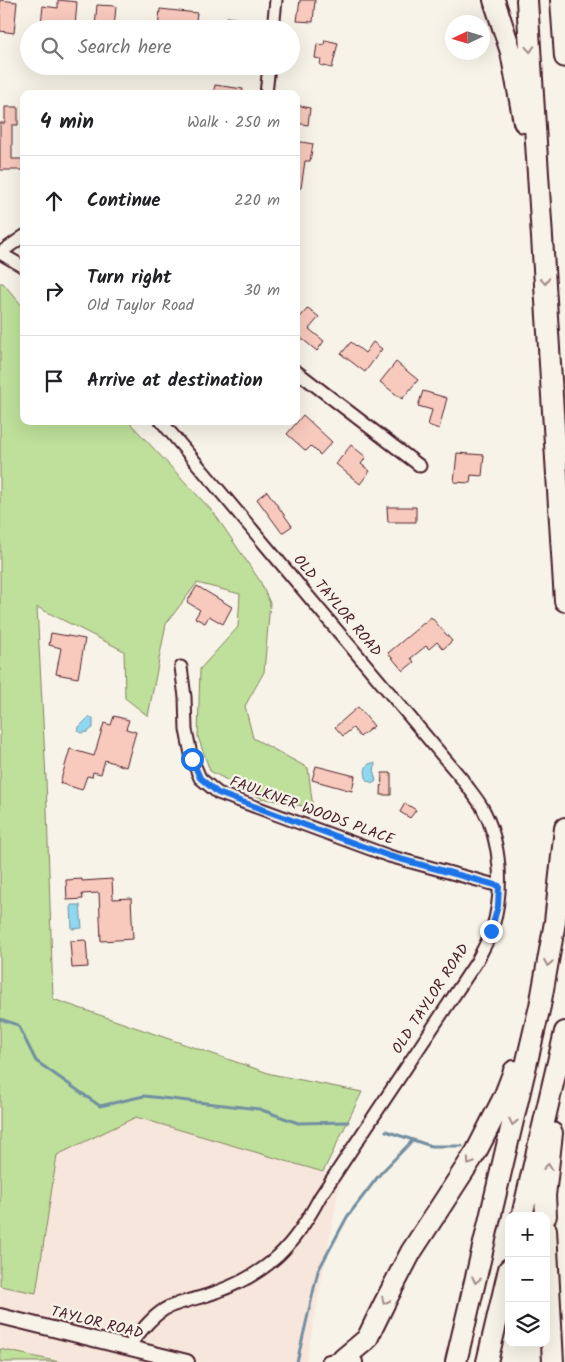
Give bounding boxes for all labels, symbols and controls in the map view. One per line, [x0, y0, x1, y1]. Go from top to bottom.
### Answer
north arrow [445, 15, 490, 60]
search box [20, 20, 300, 75]
text: Search here [78, 33, 172, 63]
icon: search [38, 34, 66, 62]
one-way arrow [525, 45, 536, 53]
text: 4 min [40, 106, 94, 139]
text: Walk · 250 m [187, 110, 280, 135]
text: Continue [87, 186, 160, 216]
icon: ahead [40, 187, 68, 215]
text: 220 m [234, 188, 280, 213]
text: Turn right [87, 263, 172, 293]
icon: right [40, 277, 68, 305]
one-way arrow [540, 277, 551, 285]
text: 30 m [244, 278, 280, 303]
text: Old Taylor Road [87, 293, 194, 318]
text: Arrive at destination [87, 366, 263, 396]
icon: arrive [40, 367, 68, 395]
street label: OLD TAYLOR ROAD [287, 549, 387, 663]
route start [181, 748, 204, 771]
street label: FAULKNER WOODS PLACE [226, 770, 399, 852]
route end [480, 920, 503, 943]
street label: OLD TAYLOR ROAD [386, 939, 476, 1059]
one-way arrow [543, 959, 553, 968]
one-way arrow [508, 1117, 519, 1126]
one-way arrow [466, 1157, 476, 1166]
one-way arrow [542, 1163, 553, 1171]
map controls [505, 1212, 550, 1347]
button: + [505, 1212, 550, 1257]
button: − [505, 1257, 550, 1302]
one-way arrow [471, 1276, 482, 1285]
one-way arrow [381, 1296, 391, 1305]
street label: TAYLOR ROAD [48, 1300, 146, 1346]
button: layers [505, 1302, 550, 1347]

